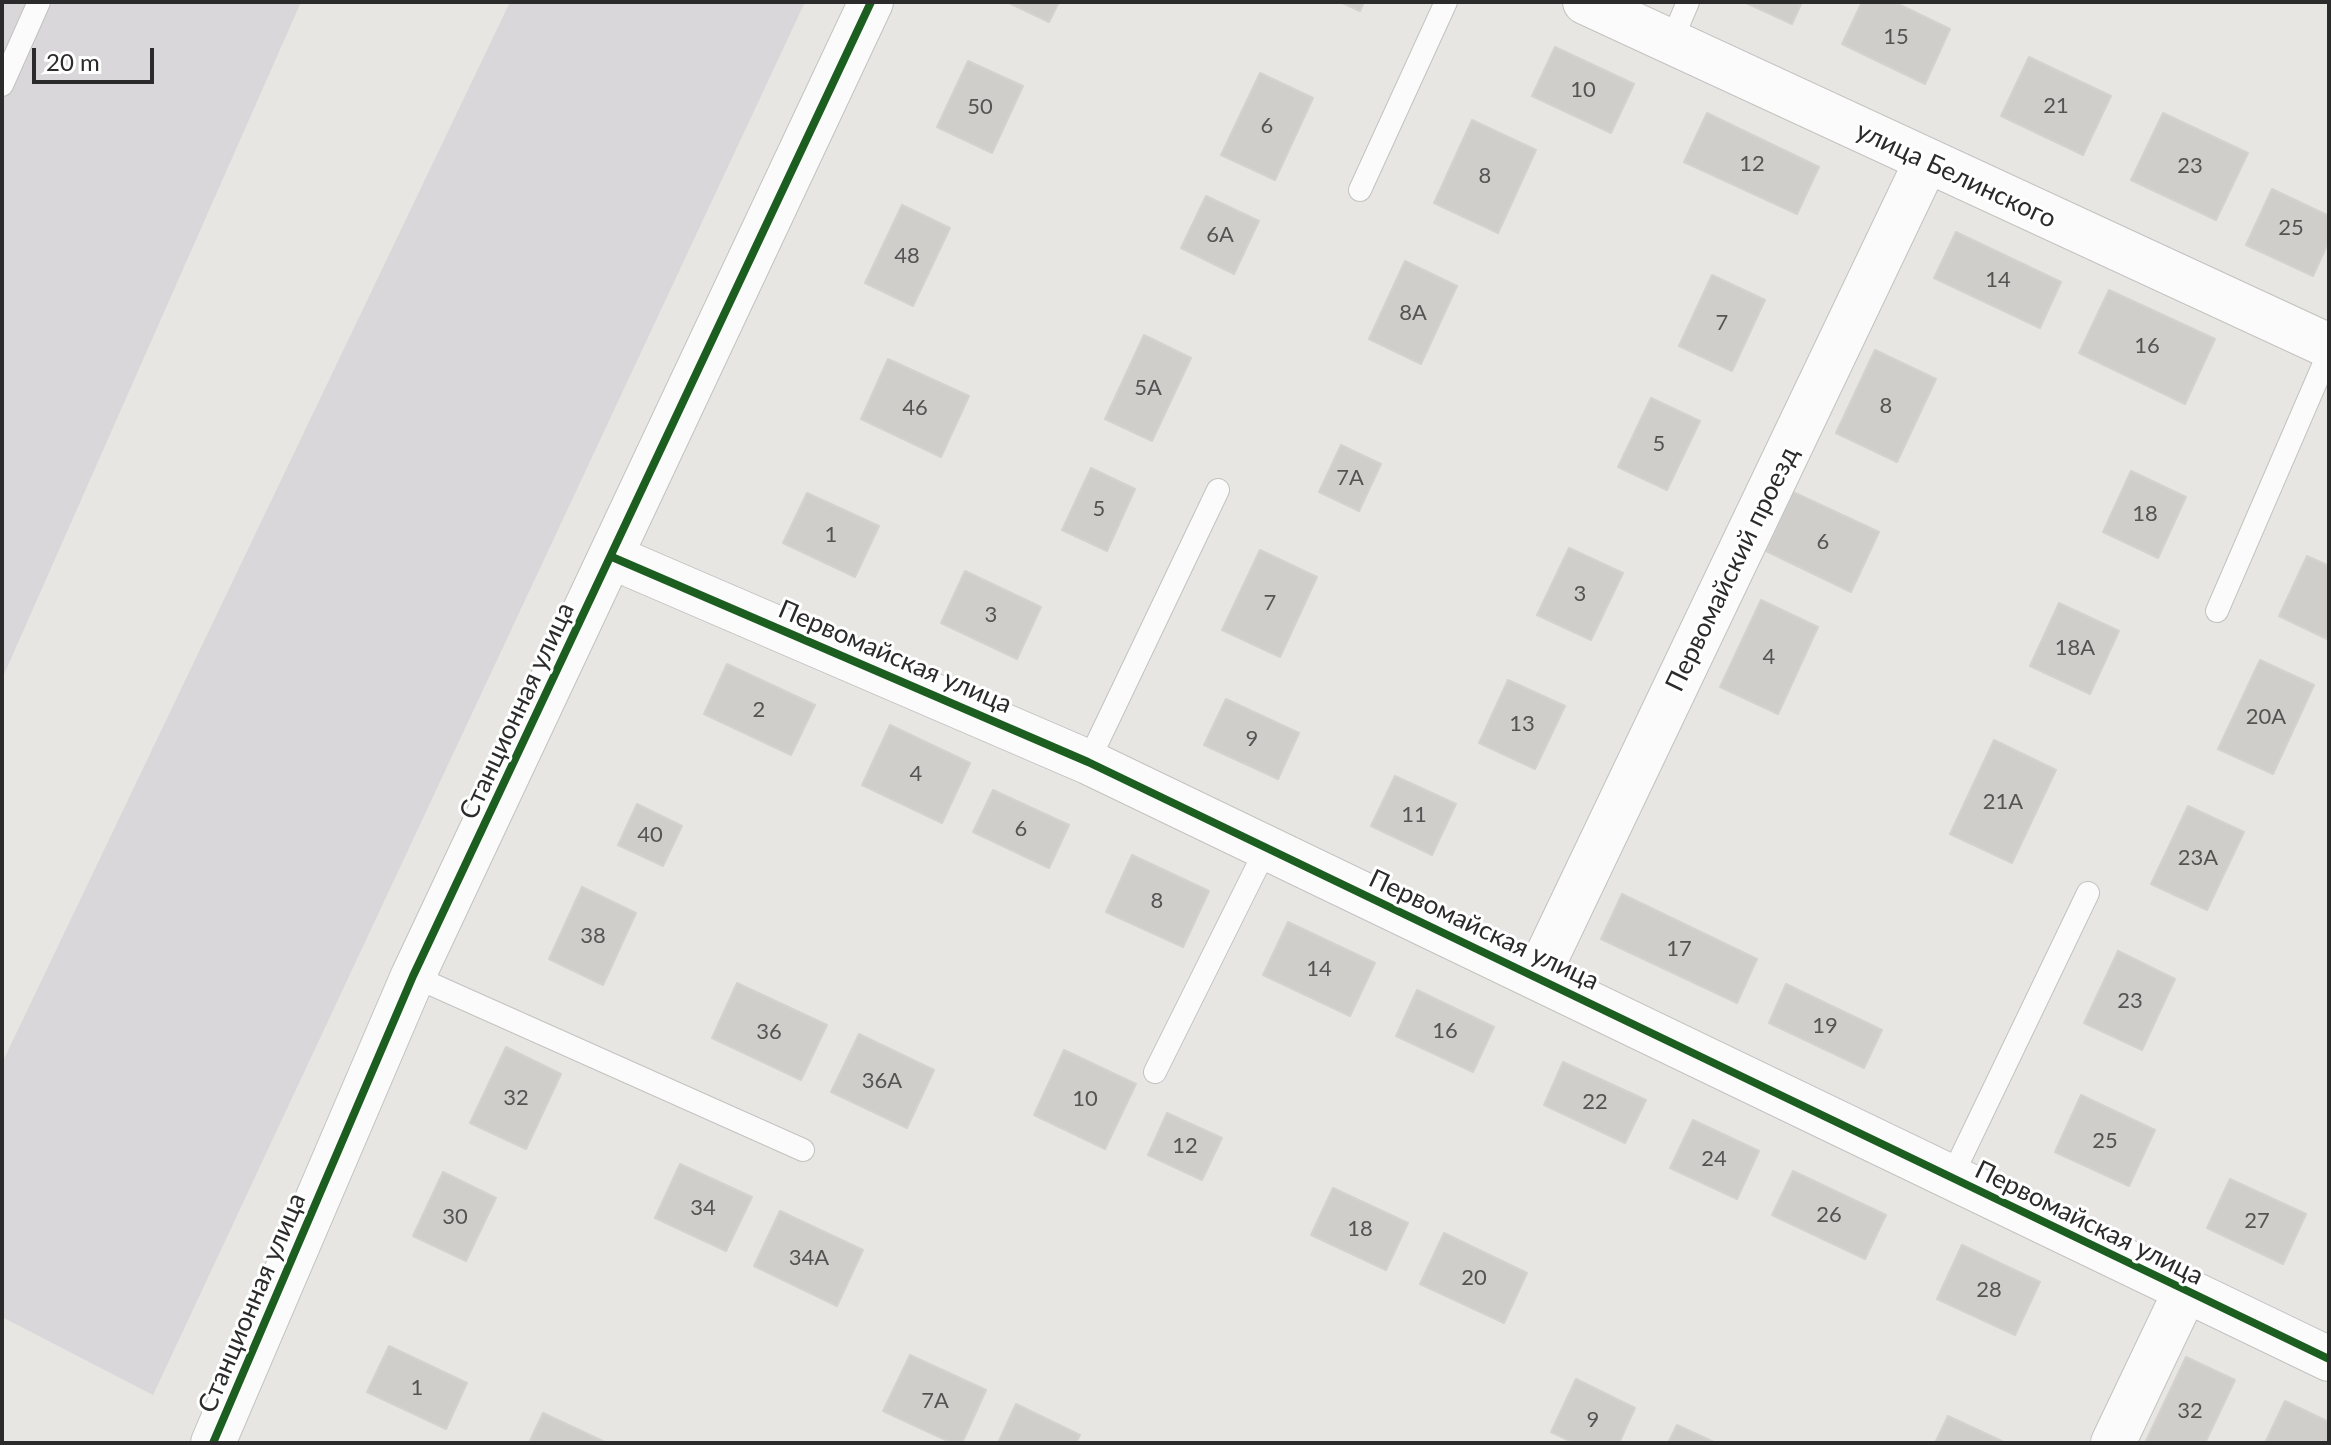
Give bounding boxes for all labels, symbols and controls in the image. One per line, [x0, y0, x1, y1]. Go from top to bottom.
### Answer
house number: 15 [1883, 24, 1909, 50]
scale bar [36, 32, 158, 82]
text: 20 m [46, 47, 100, 76]
house number: 10 [1570, 77, 1596, 103]
house number: 21 [2043, 93, 2069, 119]
house number: 50 [967, 94, 993, 120]
house number: 6 [1261, 113, 1273, 139]
street label: улица Белинского [1851, 115, 2061, 235]
house number: 12 [1739, 151, 1765, 177]
house number: 23 [2177, 153, 2203, 179]
house number: 8 [1479, 163, 1491, 189]
house number: 25 [2278, 215, 2304, 241]
house number: 6А [1206, 222, 1234, 248]
house number: 48 [894, 243, 920, 269]
house number: 14 [1985, 267, 2011, 293]
house number: 8А [1399, 300, 1427, 326]
house number: 7 [1716, 310, 1728, 336]
house number: 16 [2134, 333, 2160, 359]
house number: 5А [1134, 375, 1162, 401]
house number: 8 [1880, 393, 1892, 419]
house number: 46 [902, 395, 928, 421]
house number: 5 [1653, 431, 1665, 457]
street label: Первомайский проезд [1659, 441, 1805, 697]
house number: 7А [1336, 465, 1364, 491]
house number: 5 [1093, 496, 1105, 522]
house number: 18 [2132, 501, 2158, 527]
house number: 1 [825, 522, 837, 548]
house number: 6 [1817, 529, 1829, 555]
house number: 3 [1574, 581, 1586, 607]
house number: 7 [1264, 590, 1276, 616]
street label: Первомайская улица [774, 594, 1016, 720]
street label: Станционная улица [453, 598, 581, 824]
house number: 3 [985, 602, 997, 628]
house number: 18А [2055, 635, 2095, 661]
house number: 4 [1763, 644, 1775, 670]
house number: 2 [753, 697, 765, 723]
house number: 20А [2246, 704, 2286, 730]
house number: 13 [1509, 711, 1535, 737]
house number: 9 [1246, 726, 1258, 752]
house number: 4 [910, 761, 922, 787]
house number: 21А [1983, 789, 2023, 815]
house number: 11 [1401, 802, 1427, 828]
house number: 6 [1015, 816, 1027, 842]
house number: 40 [637, 822, 663, 848]
house number: 23А [2178, 845, 2218, 871]
street label: Первомайская улица [1364, 863, 1604, 997]
house number: 8 [1151, 888, 1163, 914]
house number: 38 [580, 923, 606, 949]
house number: 17 [1666, 936, 1692, 962]
house number: 14 [1306, 956, 1332, 982]
house number: 23 [2117, 988, 2143, 1014]
house number: 19 [1812, 1013, 1838, 1039]
house number: 16 [1432, 1018, 1458, 1044]
house number: 36 [756, 1019, 782, 1045]
house number: 36А [862, 1068, 902, 1094]
house number: 32 [503, 1085, 529, 1111]
house number: 10 [1072, 1086, 1098, 1112]
house number: 22 [1582, 1089, 1608, 1115]
house number: 25 [2092, 1128, 2118, 1154]
house number: 12 [1172, 1133, 1198, 1159]
house number: 24 [1701, 1146, 1727, 1172]
street label: Первомайская улица [1970, 1154, 2208, 1292]
street label: Станционная улица [192, 1189, 312, 1417]
house number: 34 [690, 1195, 716, 1221]
house number: 26 [1816, 1202, 1842, 1228]
house number: 30 [442, 1204, 468, 1230]
house number: 27 [2244, 1208, 2270, 1234]
house number: 18 [1347, 1216, 1373, 1242]
house number: 34А [789, 1245, 829, 1271]
house number: 20 [1461, 1265, 1487, 1291]
house number: 28 [1976, 1277, 2002, 1303]
house number: 1 [411, 1375, 423, 1401]
house number: 7А [921, 1388, 949, 1414]
house number: 32 [2177, 1398, 2203, 1424]
house number: 9 [1587, 1407, 1599, 1433]

